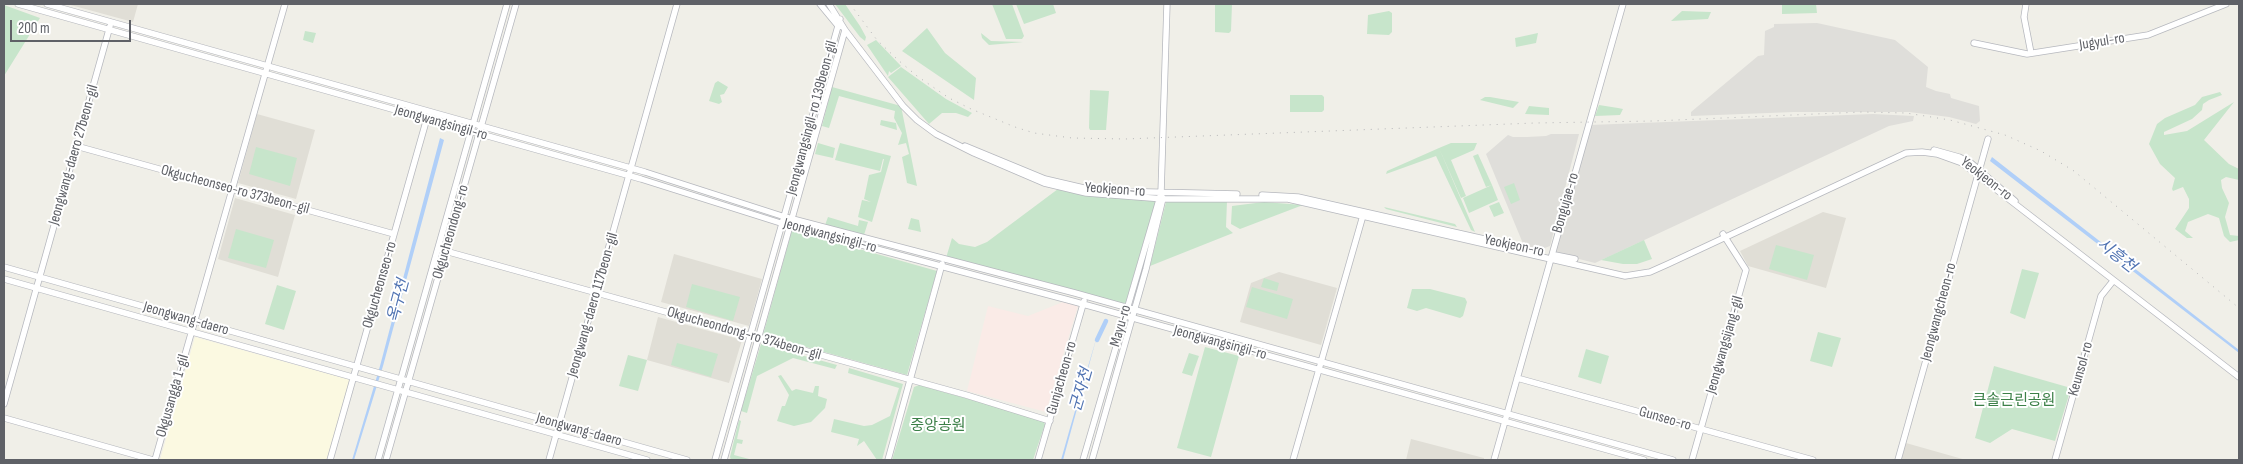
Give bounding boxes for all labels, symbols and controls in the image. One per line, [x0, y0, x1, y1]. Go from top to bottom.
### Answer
scale bar [12, 10, 134, 42]
text: 200 m [18, 19, 50, 38]
street label: Jugyul-ro [2078, 30, 2126, 54]
street label: Jeongwangsingil-ro 139beon-gil [783, 39, 841, 197]
street label: Jeongwang-daero 27beon-gil [45, 83, 103, 227]
street label: Jeongwangsingil-ro [392, 101, 490, 145]
street label: Yeokjeon-ro [1957, 153, 2015, 205]
street label: Okgucheonseo-ro 373beon-gil [159, 162, 311, 218]
street label: Bongujae-ro [1549, 171, 1583, 235]
street label: Yeokjeon-ro [1084, 179, 1146, 201]
street label: Okgucheondong-ro [429, 183, 473, 281]
street label: Jeongwangsingil-ro [781, 215, 879, 257]
street label: Jeongwang-daero 117beon-gil [564, 231, 622, 379]
street label: Yeokjeon-ro [1482, 231, 1546, 261]
water label: 시흥천 [2093, 235, 2139, 277]
street label: Okgucheonseo-ro [359, 239, 401, 331]
street label: Jeongwangcheon-ro [1917, 261, 1961, 363]
water label: 옥구천 [384, 277, 414, 325]
street label: Jeongwangsijang-gil [1702, 294, 1748, 396]
street label: Jeongwang-daero [141, 298, 231, 340]
street label: Okgucheondong-ro 374beon-gil [665, 303, 823, 365]
street label: Mayu-ro [1106, 303, 1136, 349]
street label: Jeongwangsingil-ro [1171, 322, 1269, 364]
street label: Gunjacheon-ro [1043, 339, 1081, 417]
street label: Keunsol-ro [2065, 340, 2097, 398]
street label: Okgusangga 1-gil [153, 353, 193, 439]
water label: 군자천 [1067, 366, 1097, 414]
park label: 큰솔근린공원 [1973, 392, 2055, 410]
street label: Gunseo-ro [1637, 403, 1693, 435]
street label: Jeongwang-daero [534, 409, 624, 451]
park label: 중앙공원 [910, 417, 966, 435]

